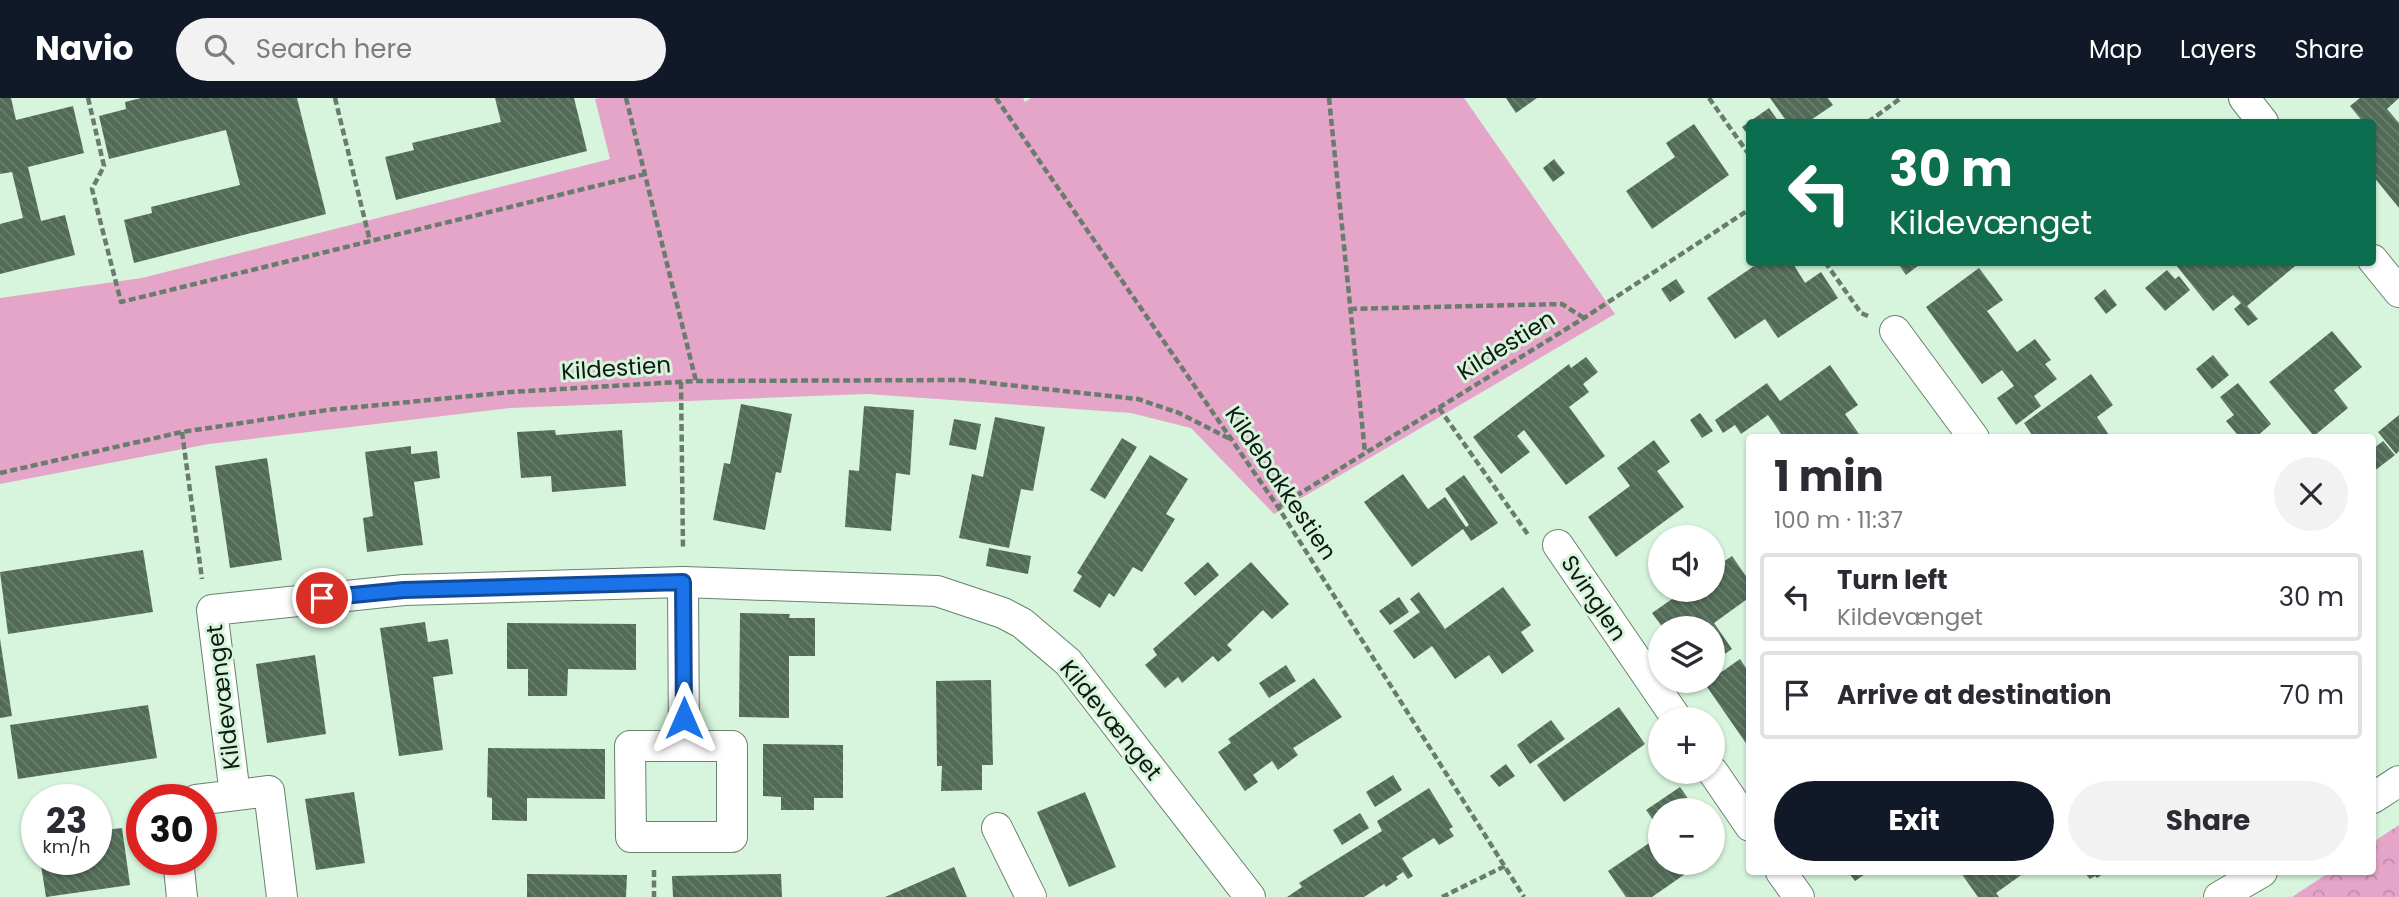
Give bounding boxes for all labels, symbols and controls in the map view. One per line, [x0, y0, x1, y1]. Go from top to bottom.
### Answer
search box [176, 18, 666, 81]
text: Navio [35, 25, 134, 72]
icon: search [200, 30, 238, 68]
text: Search here [256, 31, 412, 67]
text: Map [2089, 33, 2142, 66]
text: Layers [2180, 33, 2256, 66]
text: Share [2294, 33, 2364, 66]
text: 30 m [1889, 135, 2013, 203]
icon: left [1774, 147, 1865, 238]
text: Kildevænget [1889, 200, 2092, 245]
street label: Kildestien [1451, 302, 1561, 388]
street label: Kildestien [560, 348, 672, 388]
street label: Kildebakkestien [1218, 400, 1344, 566]
text: 1 min [1774, 447, 1884, 506]
button: close [2274, 457, 2348, 531]
text: 100 m · 11:37 [1774, 504, 1903, 536]
map controls [1648, 525, 1725, 875]
button: sound [1648, 525, 1725, 602]
street label: Svinglen [1554, 549, 1634, 647]
text: Turn left [1837, 562, 1948, 598]
pin [292, 568, 352, 628]
icon: left [1778, 578, 1816, 616]
icon: arrive [303, 579, 341, 617]
text: 30 m [2279, 579, 2344, 615]
text: Kildevænget [1837, 601, 1983, 633]
button: layers [1648, 616, 1725, 693]
street label: Kildevænget [198, 623, 248, 771]
street label: Kildevænget [1053, 653, 1169, 787]
icon: arrive [1778, 676, 1816, 714]
text: Arrive at destination [1837, 677, 2112, 713]
text: 70 m [2280, 677, 2344, 713]
position arrow [647, 681, 721, 755]
button: + [1648, 707, 1725, 784]
button: Exit [1774, 781, 2054, 861]
button: Share [2068, 781, 2348, 861]
speed limit sign: 30 [126, 784, 217, 875]
text: 23 [46, 796, 87, 845]
button: − [1648, 798, 1725, 875]
text: km/h [43, 834, 90, 859]

